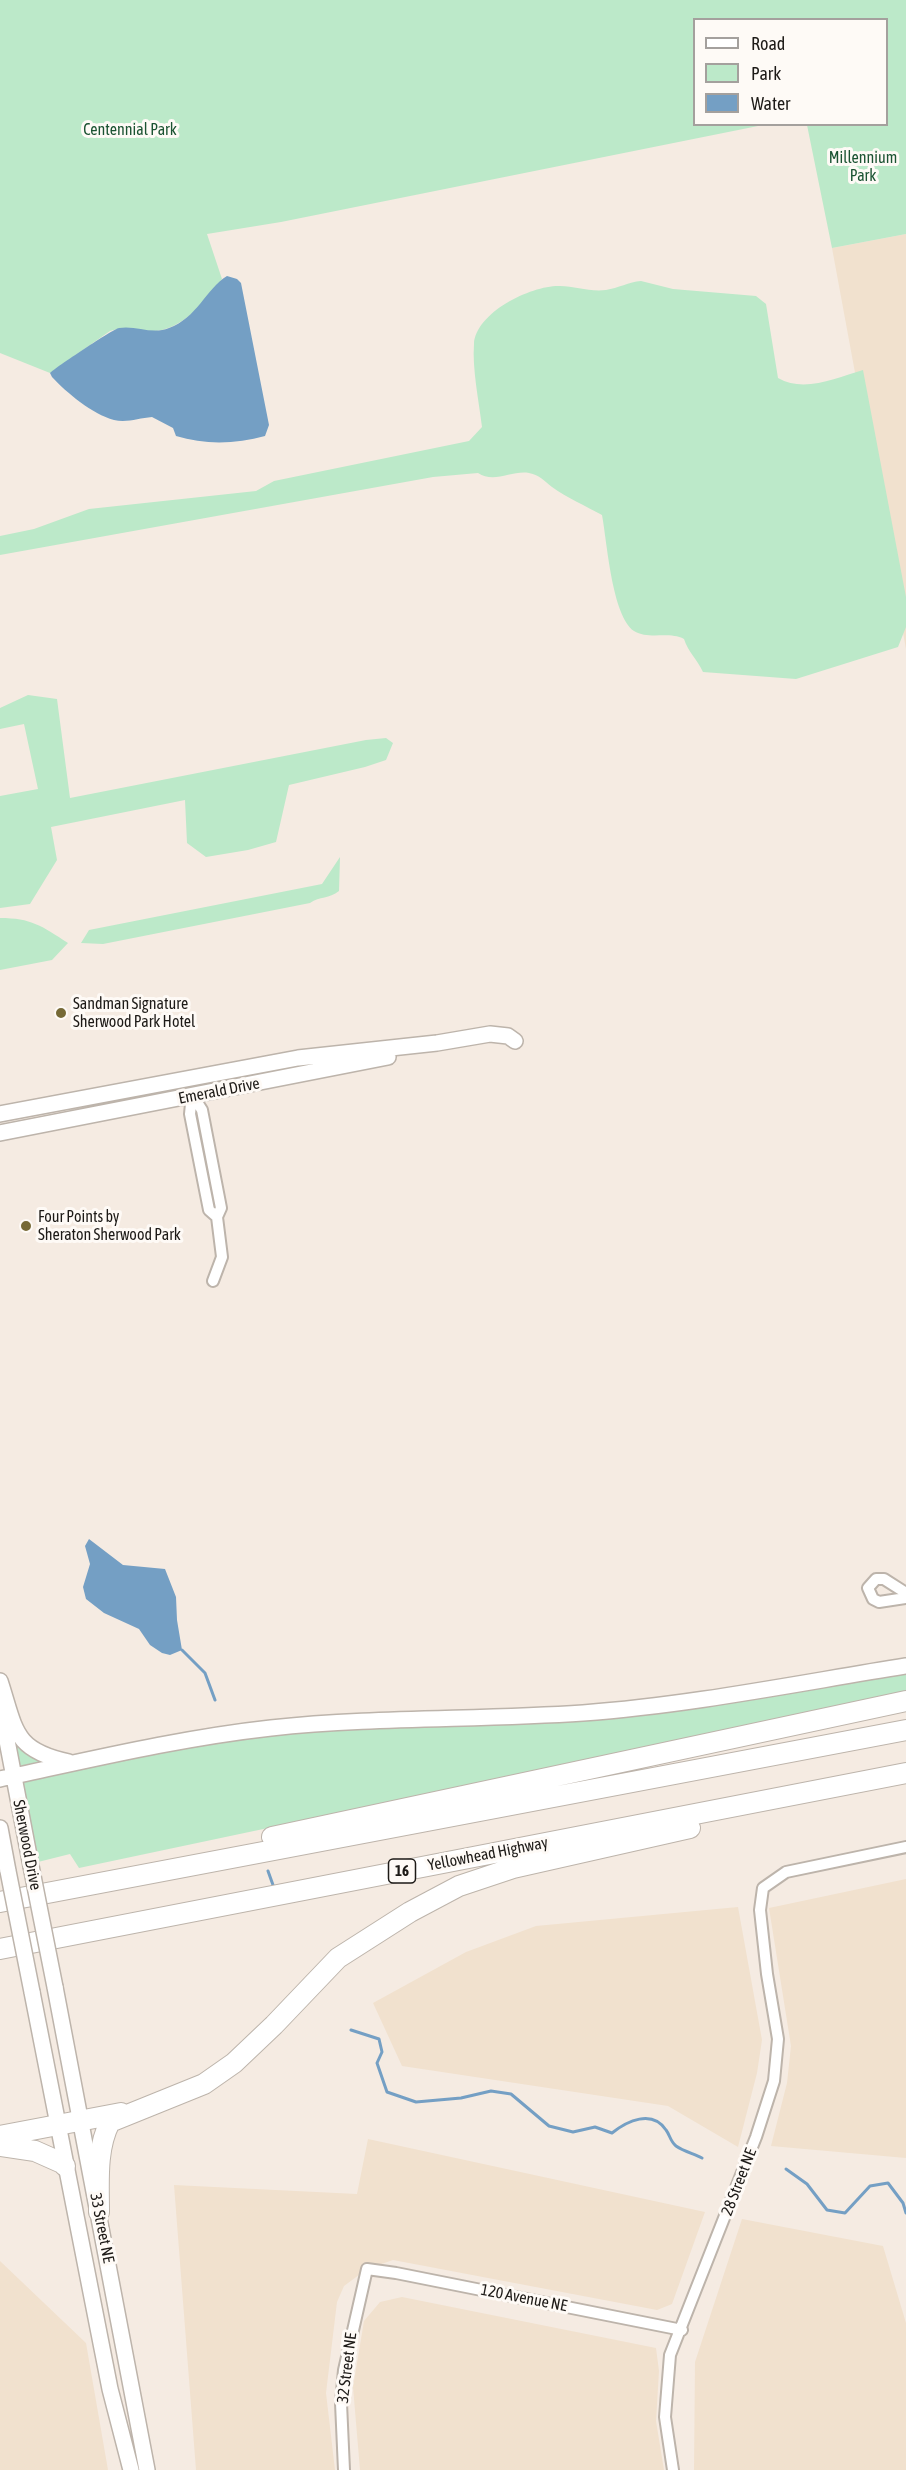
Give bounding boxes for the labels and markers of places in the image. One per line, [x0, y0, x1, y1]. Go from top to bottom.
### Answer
place label: Sandman Signature Sherwood Park Hotel [73, 994, 195, 1032]
marker: Sandman Signature Sherwood Park Hotel [54, 1006, 68, 1020]
place label: Four Points by Sheraton Sherwood Park [38, 1207, 181, 1245]
marker: Four Points by Sheraton Sherwood Park [19, 1219, 33, 1233]

